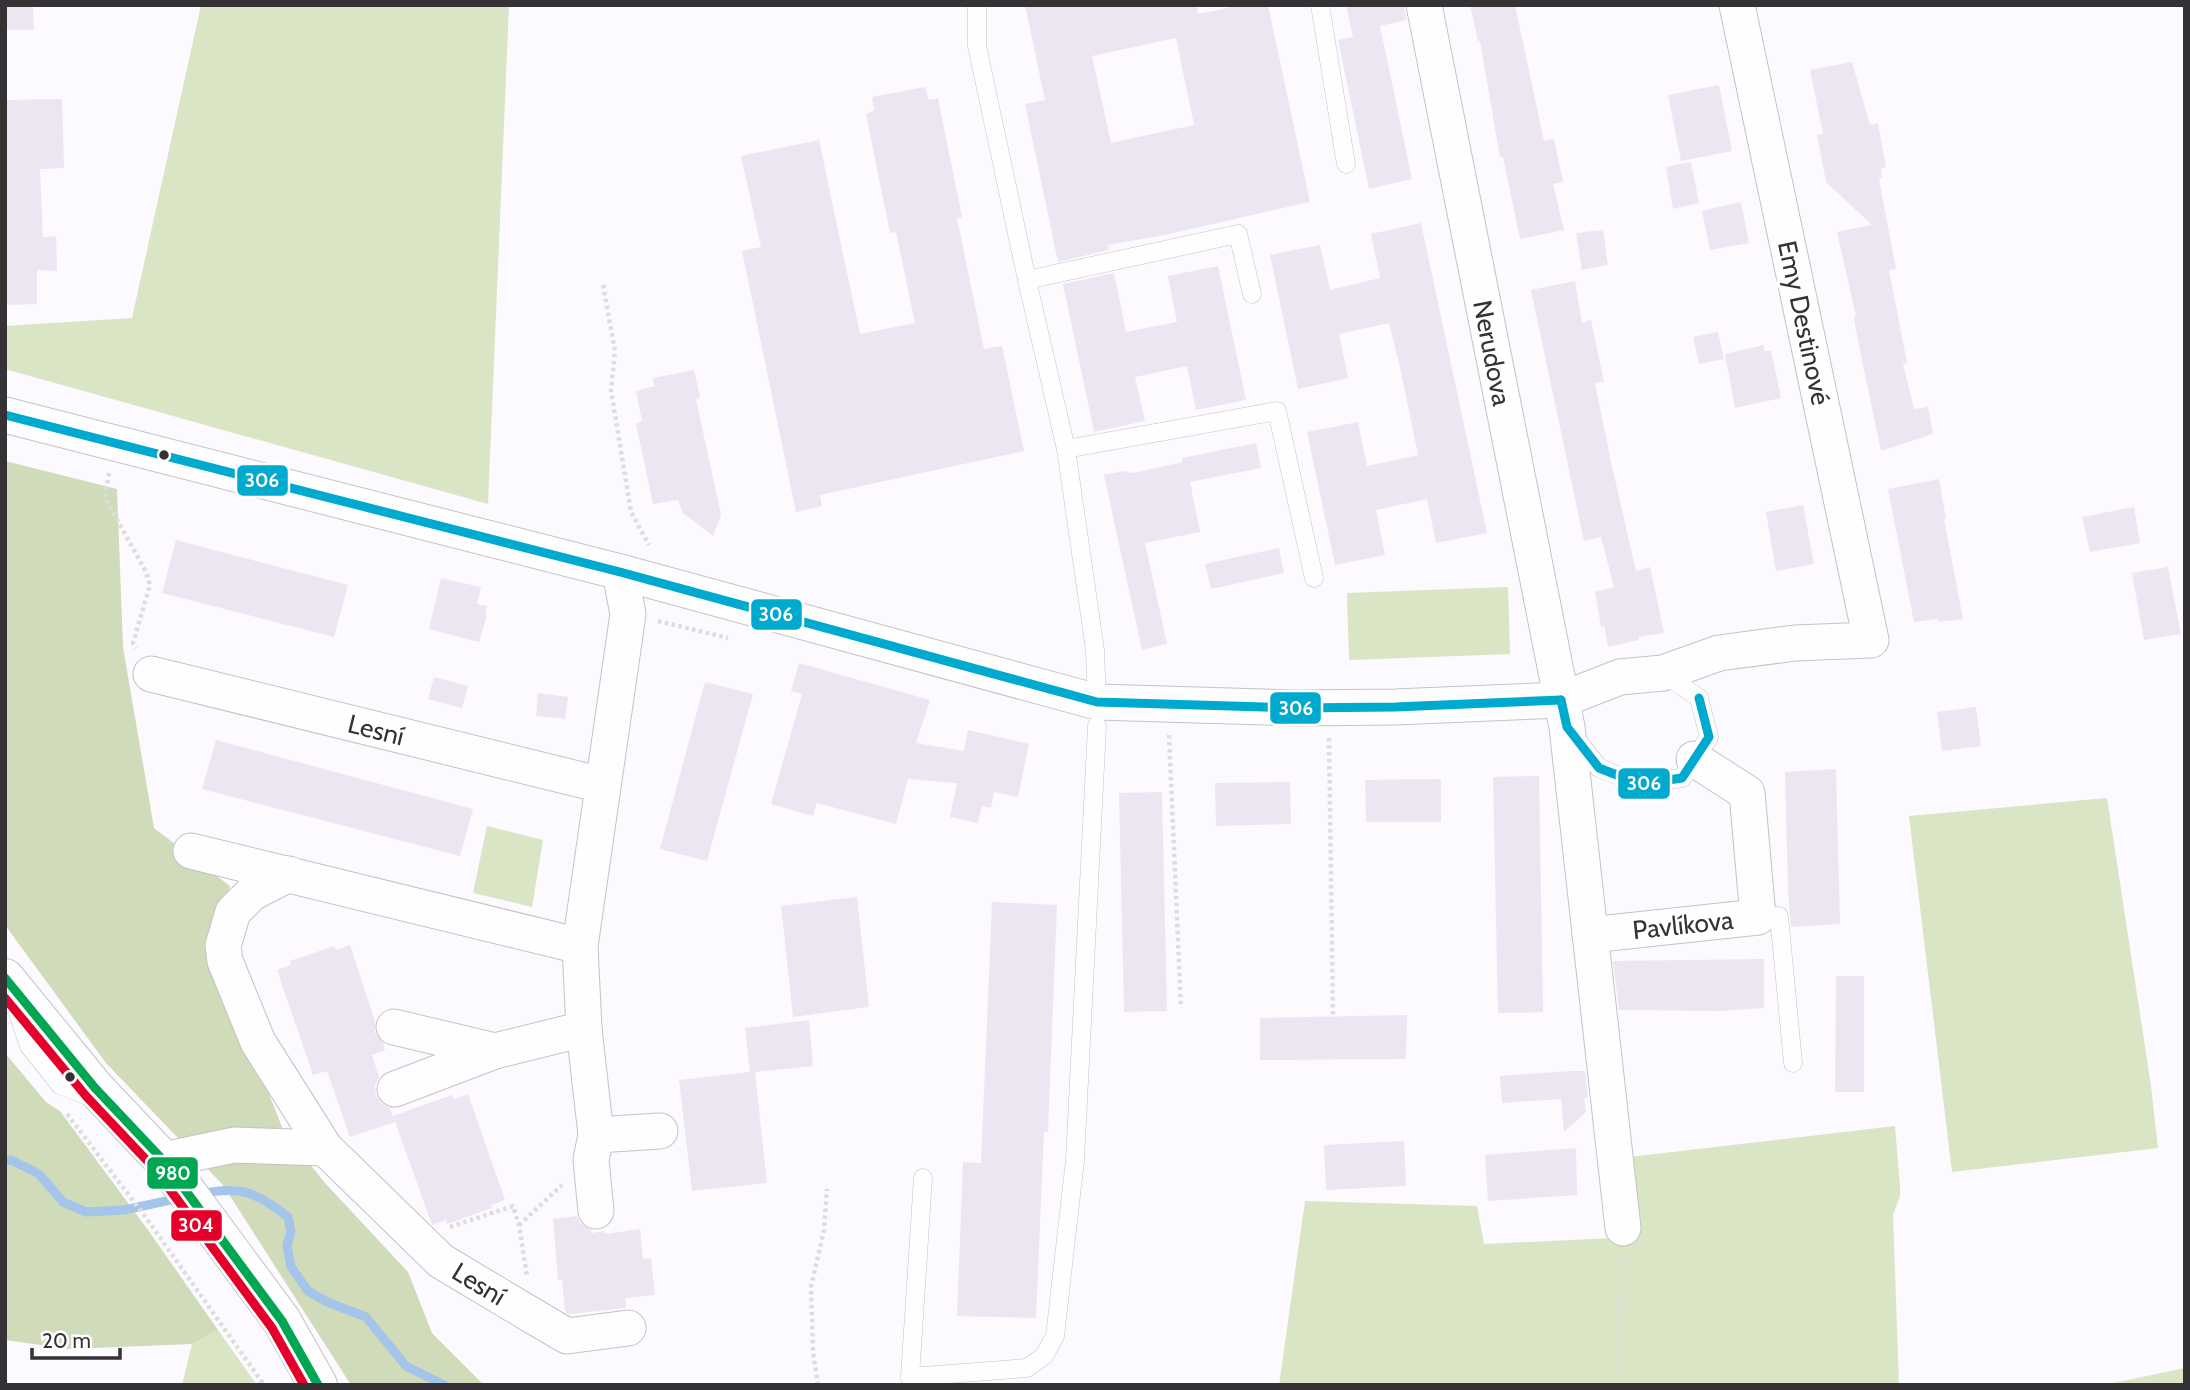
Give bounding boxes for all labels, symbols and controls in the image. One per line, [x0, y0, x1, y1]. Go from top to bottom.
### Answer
street label: Emy Destinové [1771, 238, 1837, 408]
street label: Nerudova [1466, 298, 1518, 409]
unlabelled marker [157, 448, 171, 462]
line badge: 306 [236, 464, 289, 497]
text: 306 [245, 469, 279, 492]
line badge: 306 [750, 598, 803, 631]
text: 306 [759, 603, 793, 626]
line badge: 306 [1269, 691, 1322, 725]
text: 306 [1279, 697, 1313, 720]
street label: Lesní [345, 708, 408, 753]
line badge: 306 [1617, 767, 1671, 800]
text: 306 [1627, 772, 1661, 795]
street label: Pavlíkova [1631, 904, 1736, 946]
unlabelled marker [63, 1070, 77, 1084]
line badge: 980 [146, 1156, 199, 1190]
text: 980 [155, 1162, 191, 1185]
line badge: 304 [170, 1209, 223, 1242]
text: 304 [178, 1214, 214, 1237]
street label: Lesní [446, 1256, 512, 1313]
scale bar [32, 1316, 119, 1360]
text: 20 m [42, 1328, 91, 1353]

